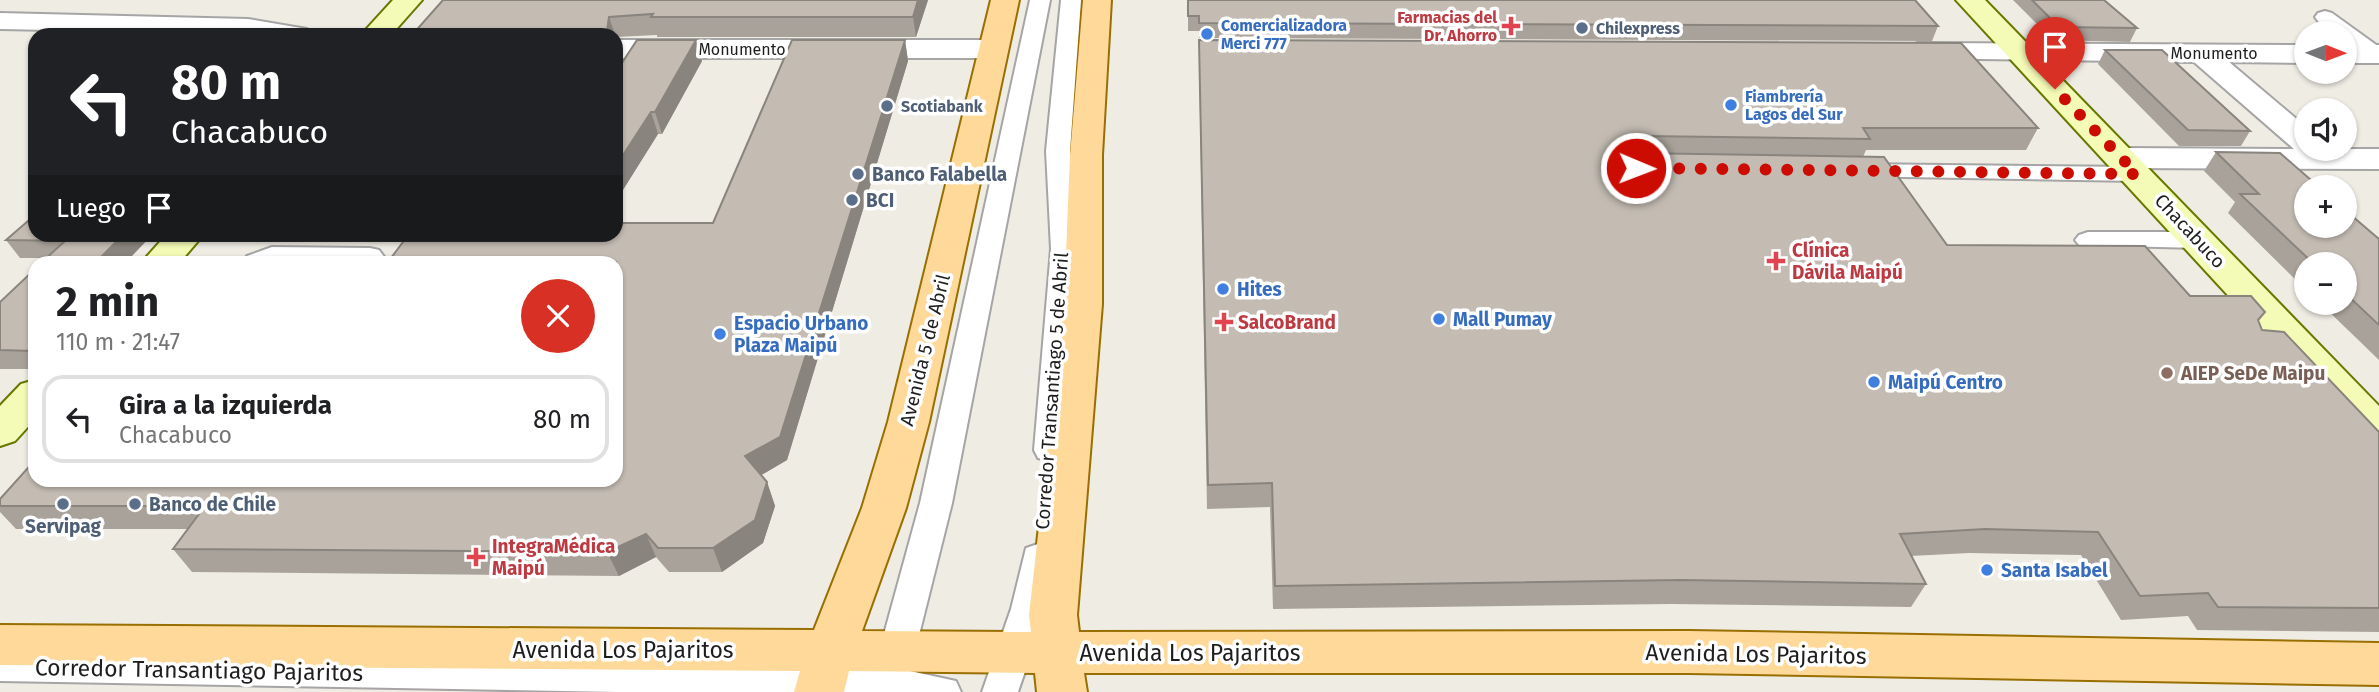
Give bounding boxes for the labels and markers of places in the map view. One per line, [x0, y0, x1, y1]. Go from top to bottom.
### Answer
place label: Farmacias del Dr. Ahorro [1397, 8, 1497, 45]
place label: Comercializadora Merci 777 [1221, 16, 1347, 53]
pin [2025, 17, 2085, 89]
marker: Farmacias del Dr. Ahorro [1503, 18, 1519, 34]
place label: Chilexpress [1596, 19, 1680, 38]
marker: Chilexpress [1574, 20, 1590, 36]
marker: Comercializadora Merci 777 [1199, 26, 1215, 42]
place label: Fiambrería Lagos del Sur [1745, 87, 1843, 124]
place label: Scotiabank [901, 97, 983, 116]
marker: Fiambrería Lagos del Sur [1723, 97, 1739, 113]
marker: Scotiabank [879, 98, 895, 114]
place label: Banco Falabella [872, 163, 1007, 186]
marker: Banco Falabella [850, 166, 866, 182]
place label: BCI [866, 189, 894, 212]
marker: BCI [844, 192, 860, 208]
place label: Clínica Dávila Maipú [1792, 239, 1903, 284]
marker: Clínica Dávila Maipú [1766, 251, 1786, 271]
place label: Hites [1237, 278, 1282, 301]
marker: Hites [1215, 281, 1231, 297]
place label: Mall Pumay [1453, 308, 1552, 331]
place label: SalcoBrand [1238, 311, 1336, 334]
marker: Mall Pumay [1431, 311, 1447, 327]
place label: Espacio Urbano Plaza Maipú [734, 312, 868, 357]
marker: SalcoBrand [1216, 314, 1232, 330]
marker: Espacio Urbano Plaza Maipú [712, 326, 728, 342]
place label: AIEP SeDe Maipu [2180, 362, 2325, 385]
marker: AIEP SeDe Maipu [2159, 365, 2175, 381]
place label: Maipú Centro [1888, 371, 2003, 394]
marker: Maipú Centro [1866, 374, 1882, 390]
place label: Banco de Chile [149, 493, 276, 516]
marker: Servipag [55, 496, 71, 512]
marker: Banco de Chile [127, 496, 143, 512]
place label: Servipag [25, 515, 101, 538]
place label: IntegraMédica Maipú [492, 535, 615, 580]
marker: IntegraMédica Maipú [466, 547, 486, 567]
place label: Santa Isabel [2001, 559, 2108, 582]
marker: Santa Isabel [1979, 562, 1995, 578]

